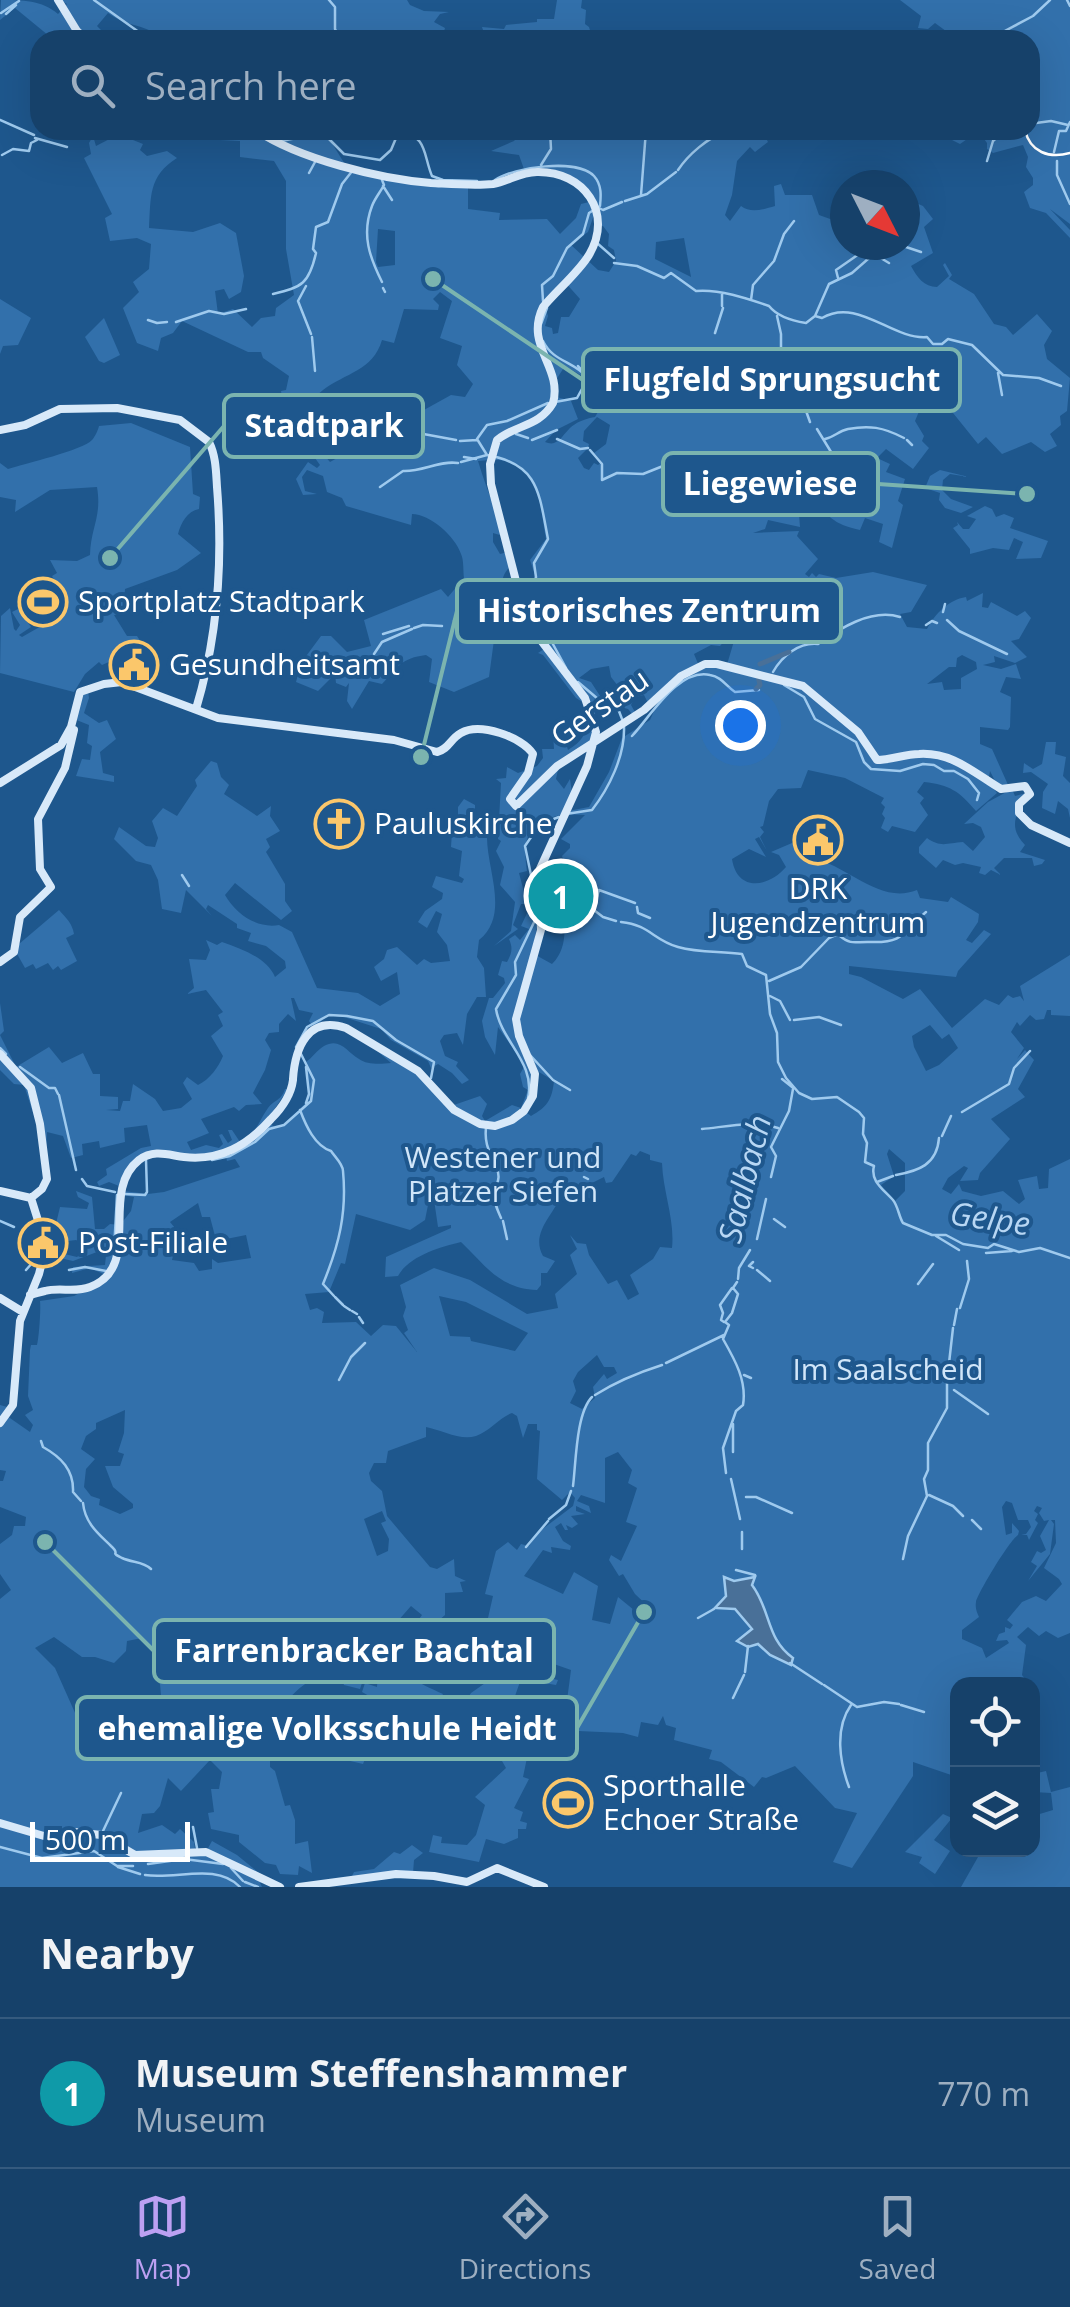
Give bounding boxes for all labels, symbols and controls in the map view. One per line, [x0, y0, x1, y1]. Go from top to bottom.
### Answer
search box [30, 30, 1040, 140]
icon: search [65, 58, 120, 113]
text: Search here [145, 59, 357, 111]
north arrow [830, 170, 920, 260]
callout: Flugfeld Sprungsucht [583, 349, 960, 411]
text: Flugfeld Sprungsucht [604, 357, 940, 400]
callout: Stadtpark [224, 395, 423, 457]
text: Stadtpark [245, 403, 404, 446]
callout: Liegewiese [663, 453, 878, 515]
text: Liegewiese [683, 461, 857, 504]
sports icon: Sportplatz Stadtpark [17, 576, 69, 628]
place label: Sportplatz Stadtpark [78, 580, 365, 621]
callout: Historisches Zentrum [457, 580, 841, 642]
text: Historisches Zentrum [477, 588, 821, 631]
public building icon: Gesundheitsamt [108, 639, 160, 691]
place label: Gesundheitsamt [169, 643, 400, 684]
street label: Gerstau [542, 658, 656, 755]
your location [715, 700, 766, 751]
church icon: Pauluskirche [313, 798, 365, 850]
place label: Pauluskirche [374, 802, 553, 843]
public building icon: DRK Jugendzentrum [792, 814, 844, 866]
pin: 1 [528, 858, 594, 934]
place label: DRK Jugendzentrum [708, 867, 925, 942]
water label: Saalbach [707, 1110, 780, 1247]
park label: Westener und Platzer Siefen [405, 1136, 601, 1211]
water label: Gelpe [948, 1191, 1033, 1244]
public building icon: Post-Filiale [17, 1217, 69, 1269]
place label: Post-Filiale [78, 1221, 228, 1262]
park label: Im Saalscheid [792, 1348, 984, 1389]
callout: Farrenbracker Bachtal [154, 1620, 554, 1682]
text: Farrenbracker Bachtal [174, 1628, 534, 1671]
map controls [950, 1677, 1040, 1857]
button: locate [950, 1677, 1040, 1767]
callout: ehemalige Volksschule Heidt [77, 1697, 577, 1759]
text: ehemalige Volksschule Heidt [97, 1706, 557, 1749]
place label: Sporthalle Echoer Straße [603, 1764, 799, 1839]
button: layers [950, 1767, 1040, 1857]
sports icon: Sporthalle Echoer Straße [542, 1777, 594, 1829]
scale bar [30, 1817, 190, 1862]
text: 500 m [45, 1820, 126, 1858]
text: Nearby [40, 1924, 194, 1981]
text: Museum Steffenshammer [135, 2046, 627, 2098]
text: 1 [63, 2072, 82, 2115]
text: 770 m [937, 2072, 1030, 2115]
text: Museum [135, 2098, 266, 2141]
tab: Map [134, 2189, 192, 2287]
tab: Directions [459, 2189, 591, 2287]
tab: Saved [859, 2189, 936, 2287]

